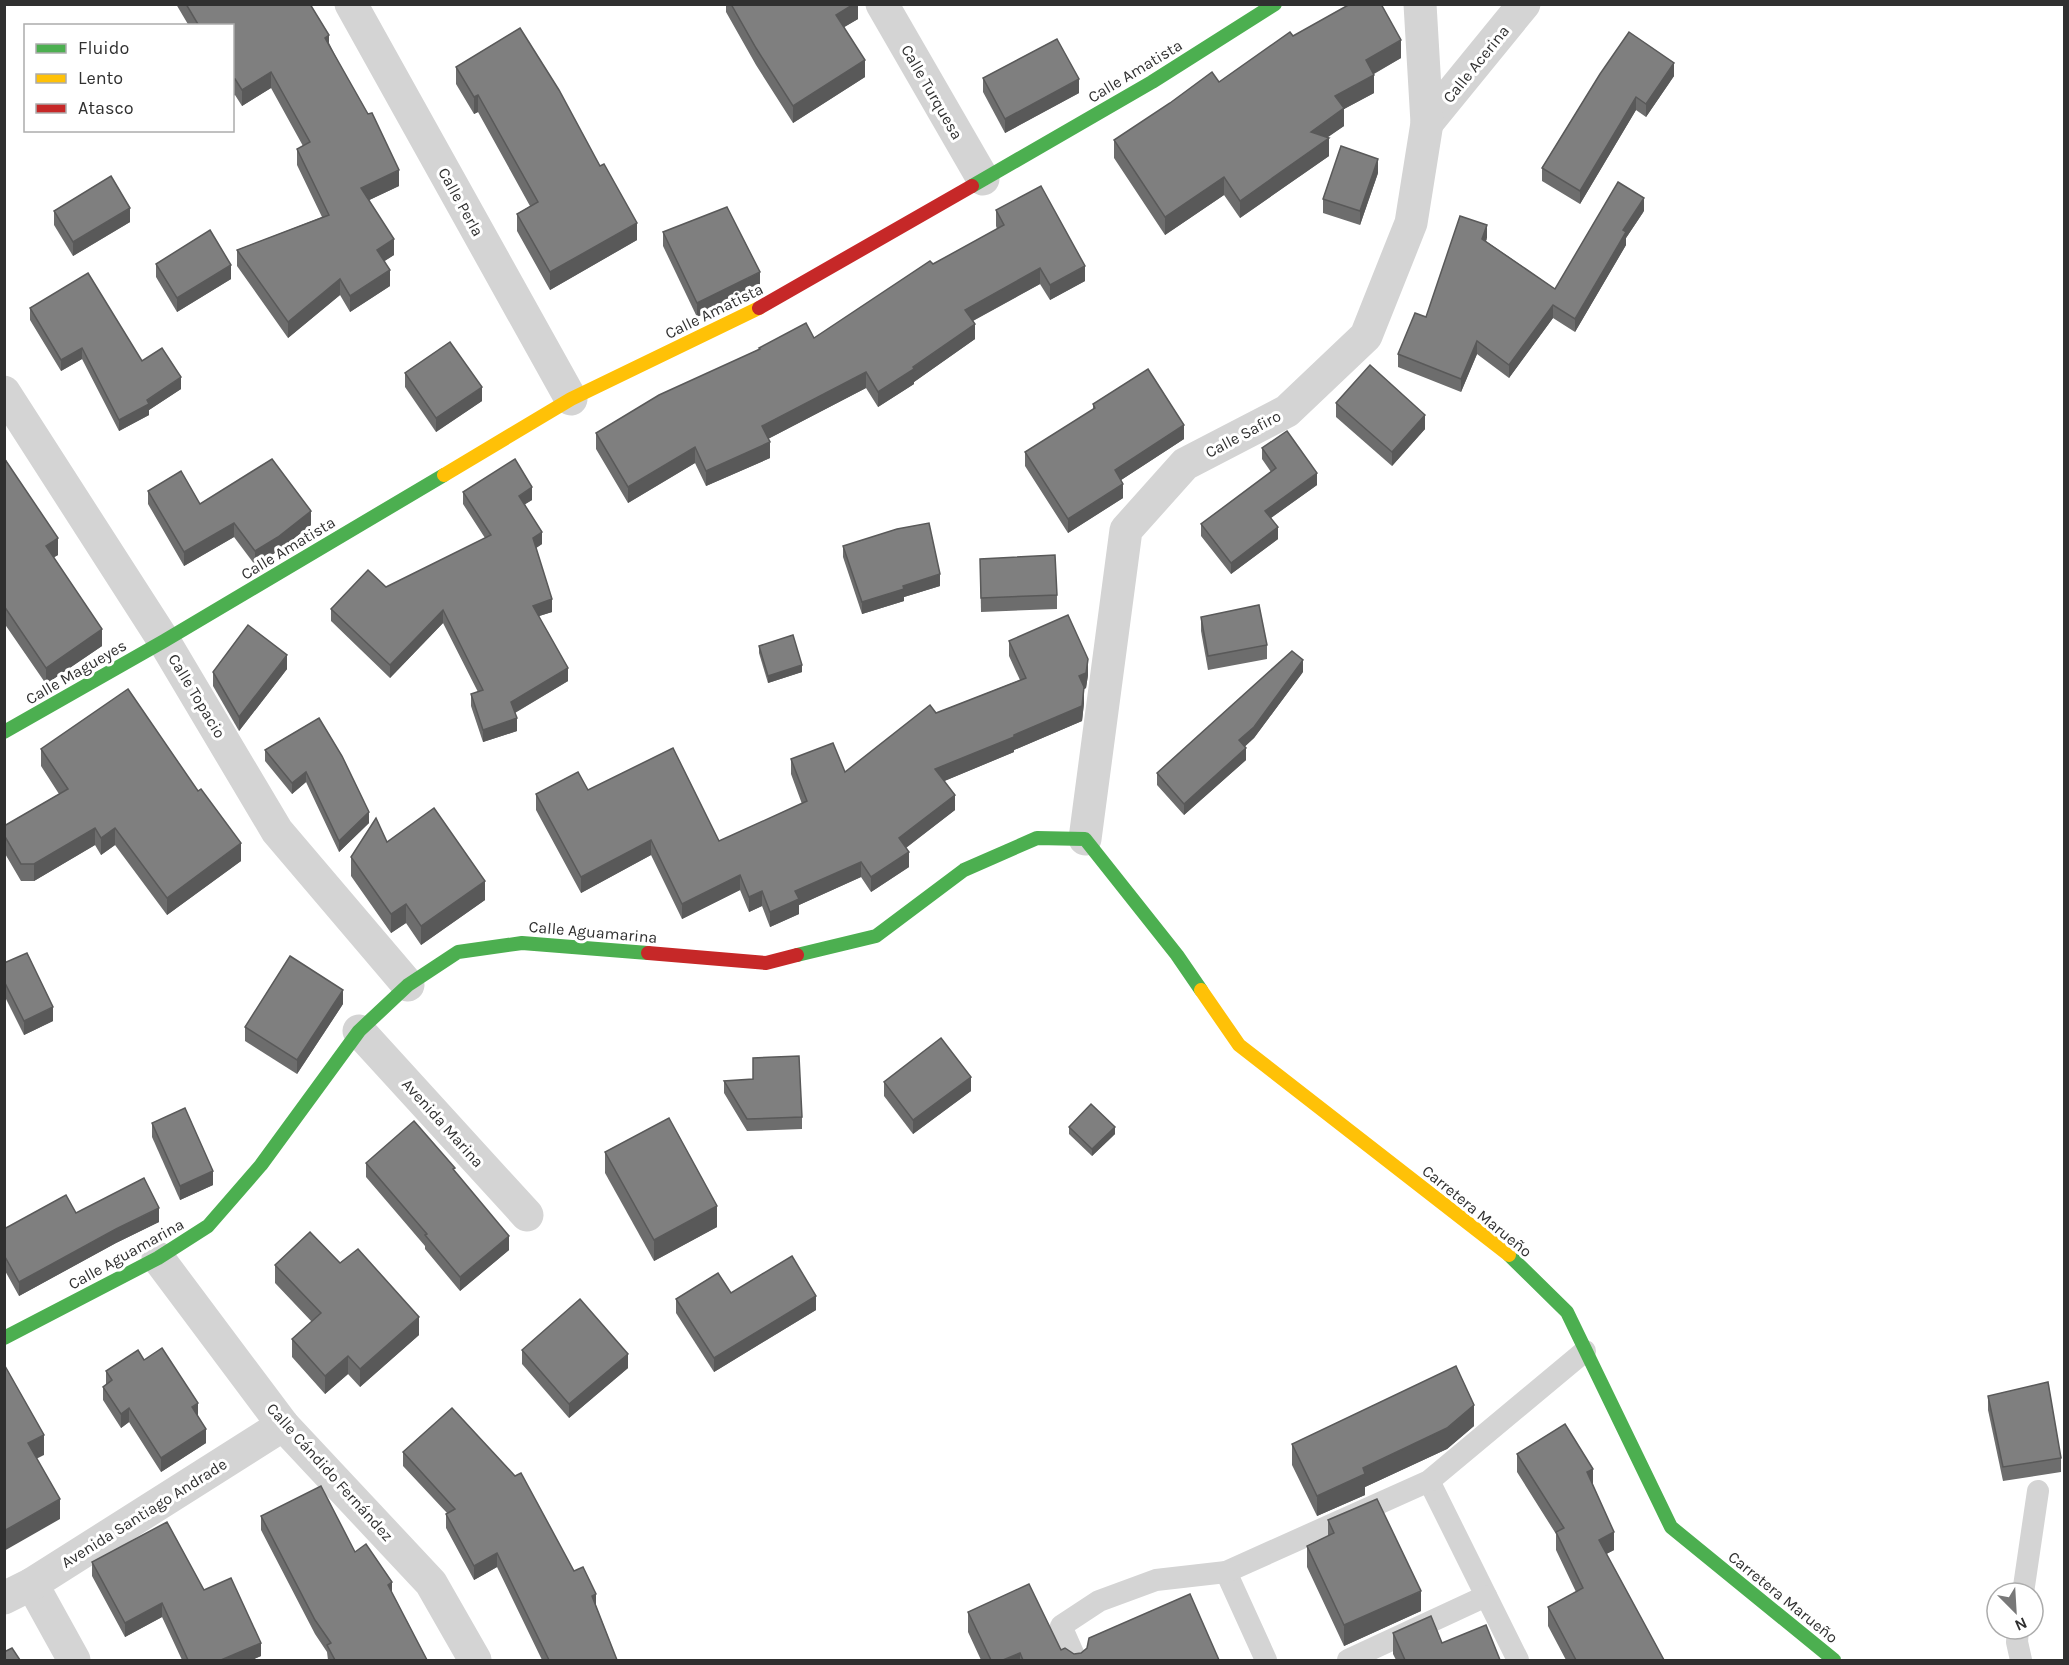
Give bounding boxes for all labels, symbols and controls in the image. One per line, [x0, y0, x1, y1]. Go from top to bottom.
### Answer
street label: Calle Acerina [1439, 21, 1513, 107]
legend [24, 24, 234, 132]
street label: Calle Amatista [1084, 35, 1186, 107]
text: Fluido [78, 37, 129, 59]
street label: Calle Turquesa [897, 41, 967, 143]
text: Lento [78, 67, 123, 89]
text: Atasco [78, 97, 134, 119]
street label: Calle Perla [434, 164, 488, 240]
street label: Calle Amatista [662, 279, 766, 343]
street label: Calle Safiro [1202, 406, 1284, 462]
street label: Calle Amatista [237, 512, 339, 584]
street label: Calle Magueyes [22, 636, 130, 708]
street label: Calle Topacio [164, 650, 230, 742]
street label: Calle Aguamarina [528, 917, 658, 947]
street label: Avenida Marina [398, 1075, 488, 1171]
street label: Carretera Marueño [1418, 1161, 1536, 1261]
street label: Calle Aguamarina [65, 1214, 187, 1294]
street label: Calle Cándido Fernández [263, 1399, 397, 1545]
street label: Avenida Santiago Andrade [58, 1454, 230, 1572]
street label: Carretera Marueño [1724, 1547, 1842, 1647]
north arrow [1985, 1581, 2045, 1641]
text: N [2012, 1613, 2030, 1635]

